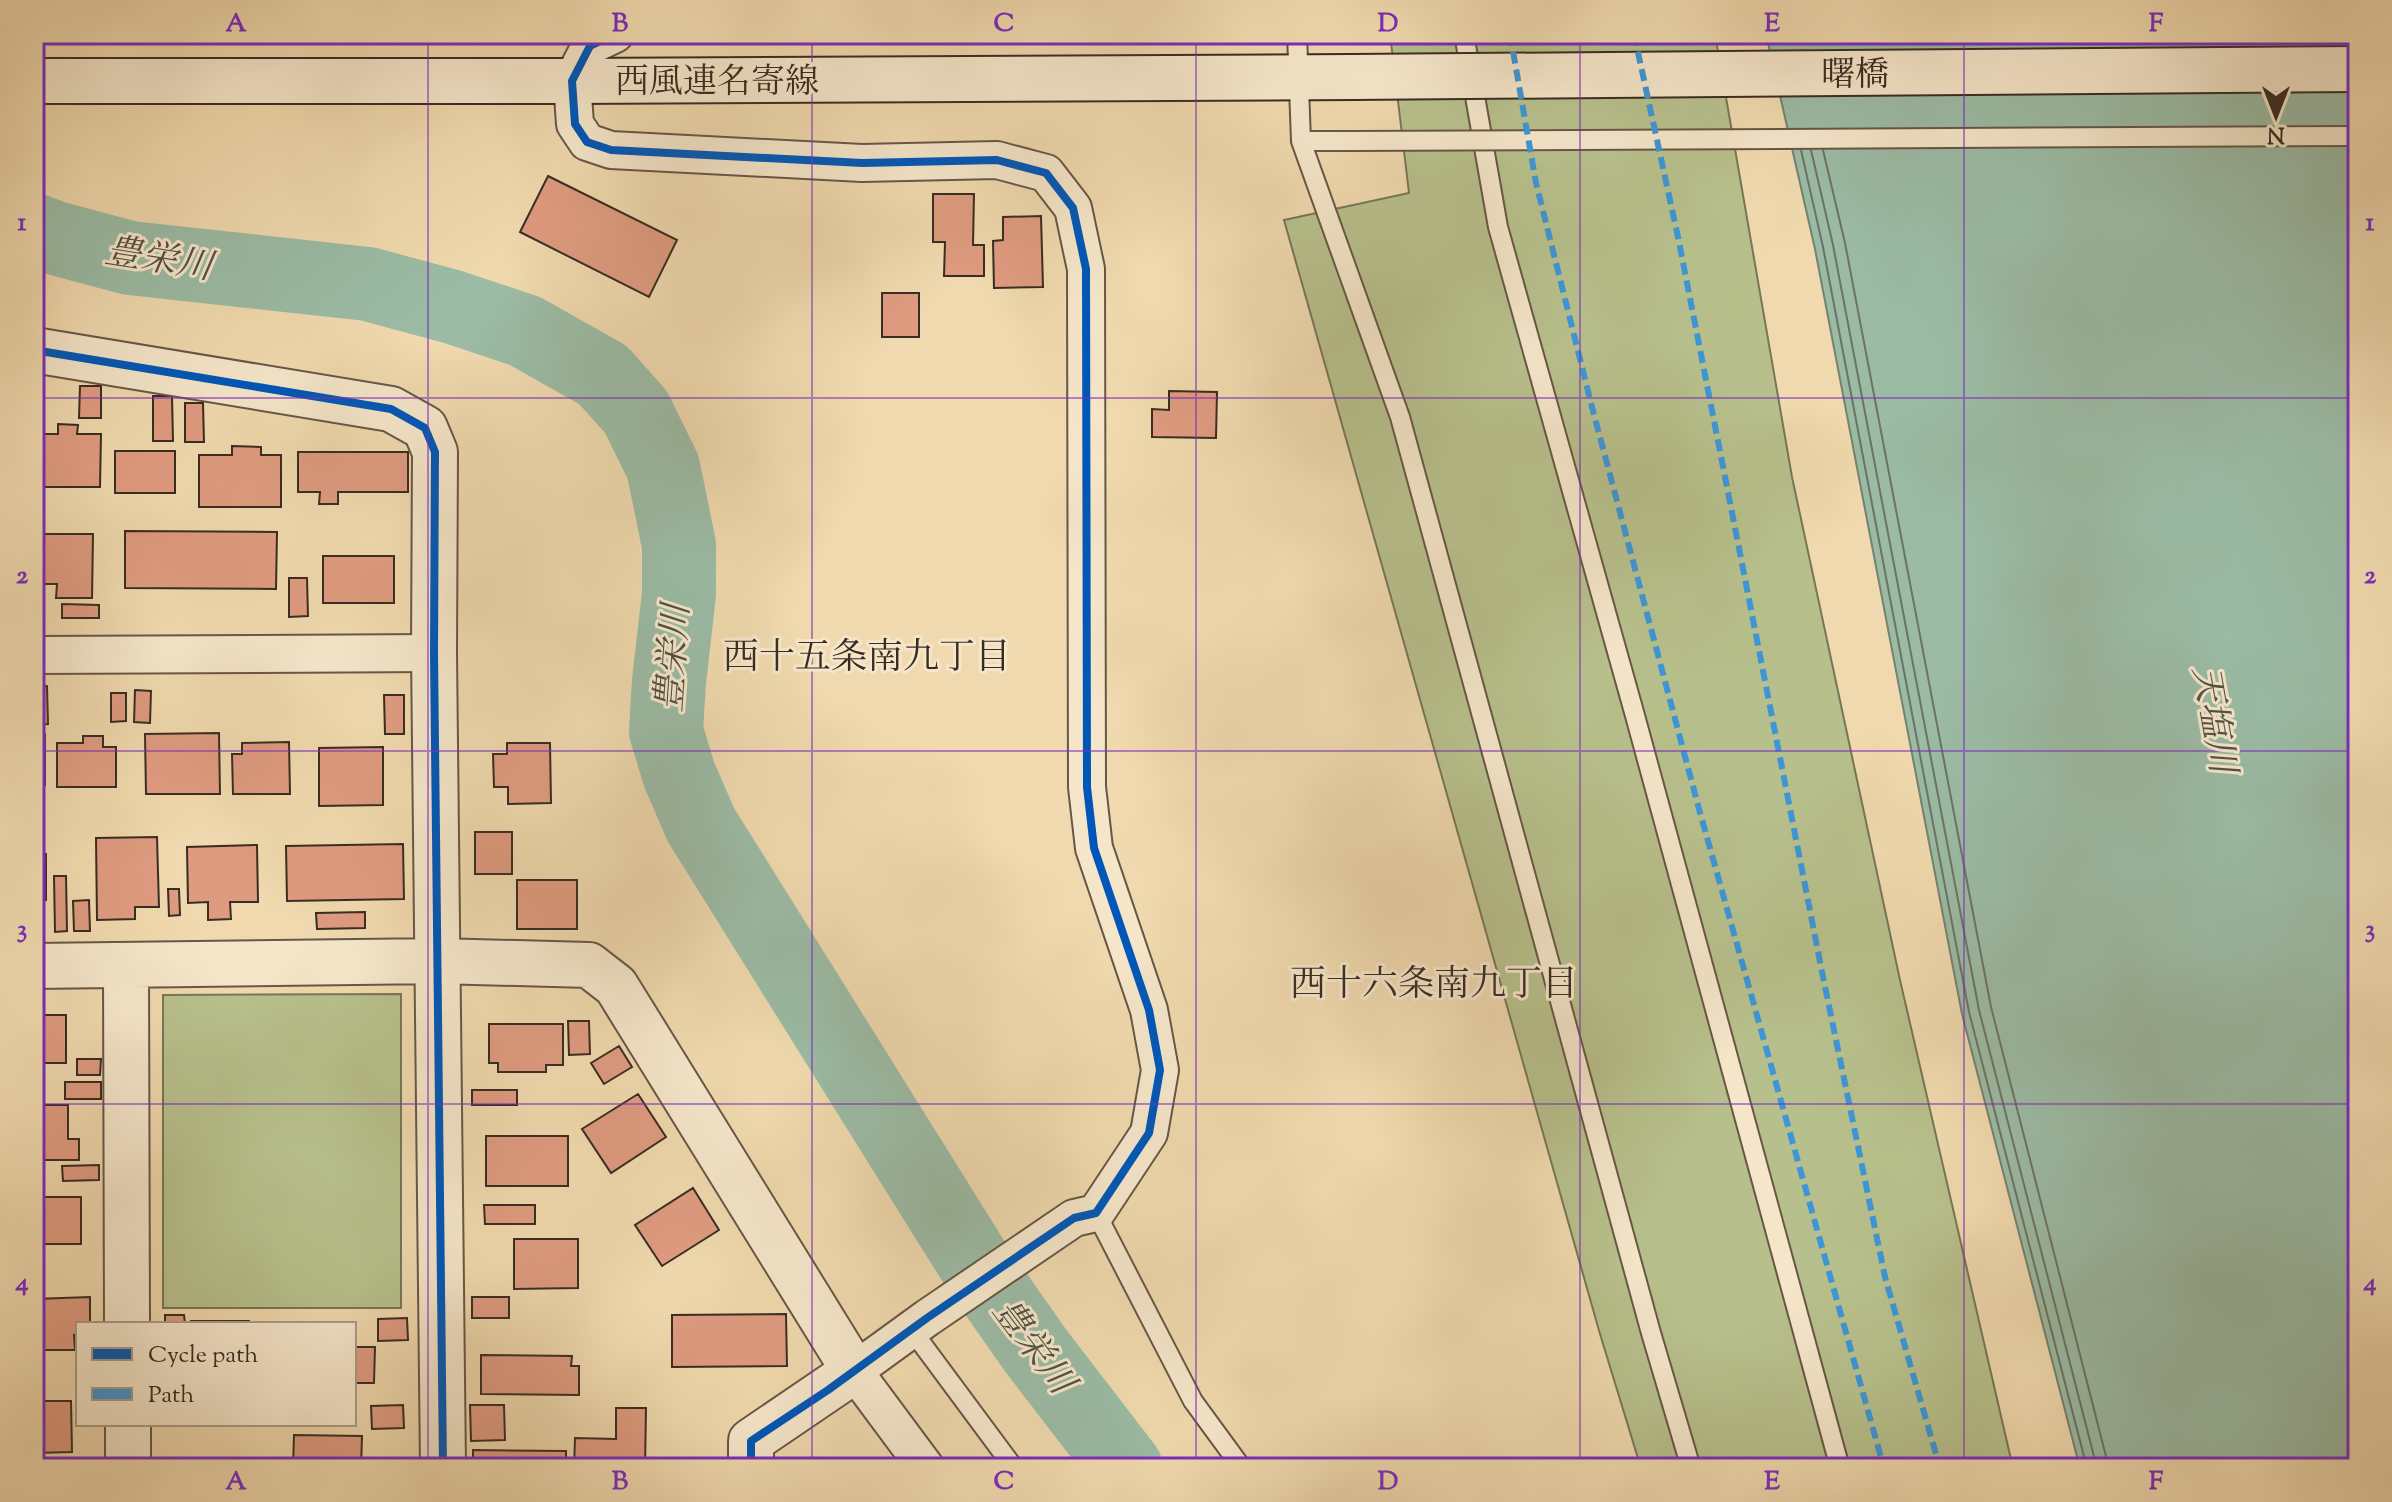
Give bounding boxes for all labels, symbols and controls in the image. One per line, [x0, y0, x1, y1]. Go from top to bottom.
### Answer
text: A [225, 6, 247, 43]
text: B [612, 6, 629, 43]
text: C [994, 6, 1014, 43]
text: D [1378, 6, 1398, 43]
text: E [1764, 6, 1780, 43]
text: F [2149, 6, 2164, 43]
street label: 曙橋 [1821, 52, 1889, 101]
street label: 西風連名寄線 [615, 59, 819, 108]
north arrow [2236, 76, 2316, 156]
text: N [2267, 117, 2285, 149]
text: 1 [18, 205, 27, 242]
text: 1 [2366, 205, 2375, 242]
water label: 豊栄川 [101, 227, 220, 296]
text: 2 [16, 558, 29, 595]
text: 2 [2364, 558, 2377, 595]
water label: 豊栄川 [645, 599, 705, 714]
district label: 西十五条南九丁目 [723, 633, 1011, 685]
water label: 天塩川 [2177, 662, 2248, 781]
text: 3 [17, 912, 27, 949]
text: 3 [2365, 912, 2375, 949]
district label: 西十六条南九丁目 [1290, 960, 1578, 1012]
text: 4 [14, 1265, 29, 1302]
text: 4 [2362, 1265, 2377, 1302]
water label: 豊栄川 [979, 1289, 1087, 1409]
legend [76, 1322, 356, 1426]
text: Cycle path [148, 1339, 258, 1373]
text: Path [148, 1379, 194, 1413]
text: A [225, 1464, 247, 1501]
text: B [612, 1464, 629, 1501]
text: C [994, 1464, 1014, 1501]
text: D [1378, 1464, 1398, 1501]
text: E [1764, 1464, 1780, 1501]
text: F [2149, 1464, 2164, 1501]

